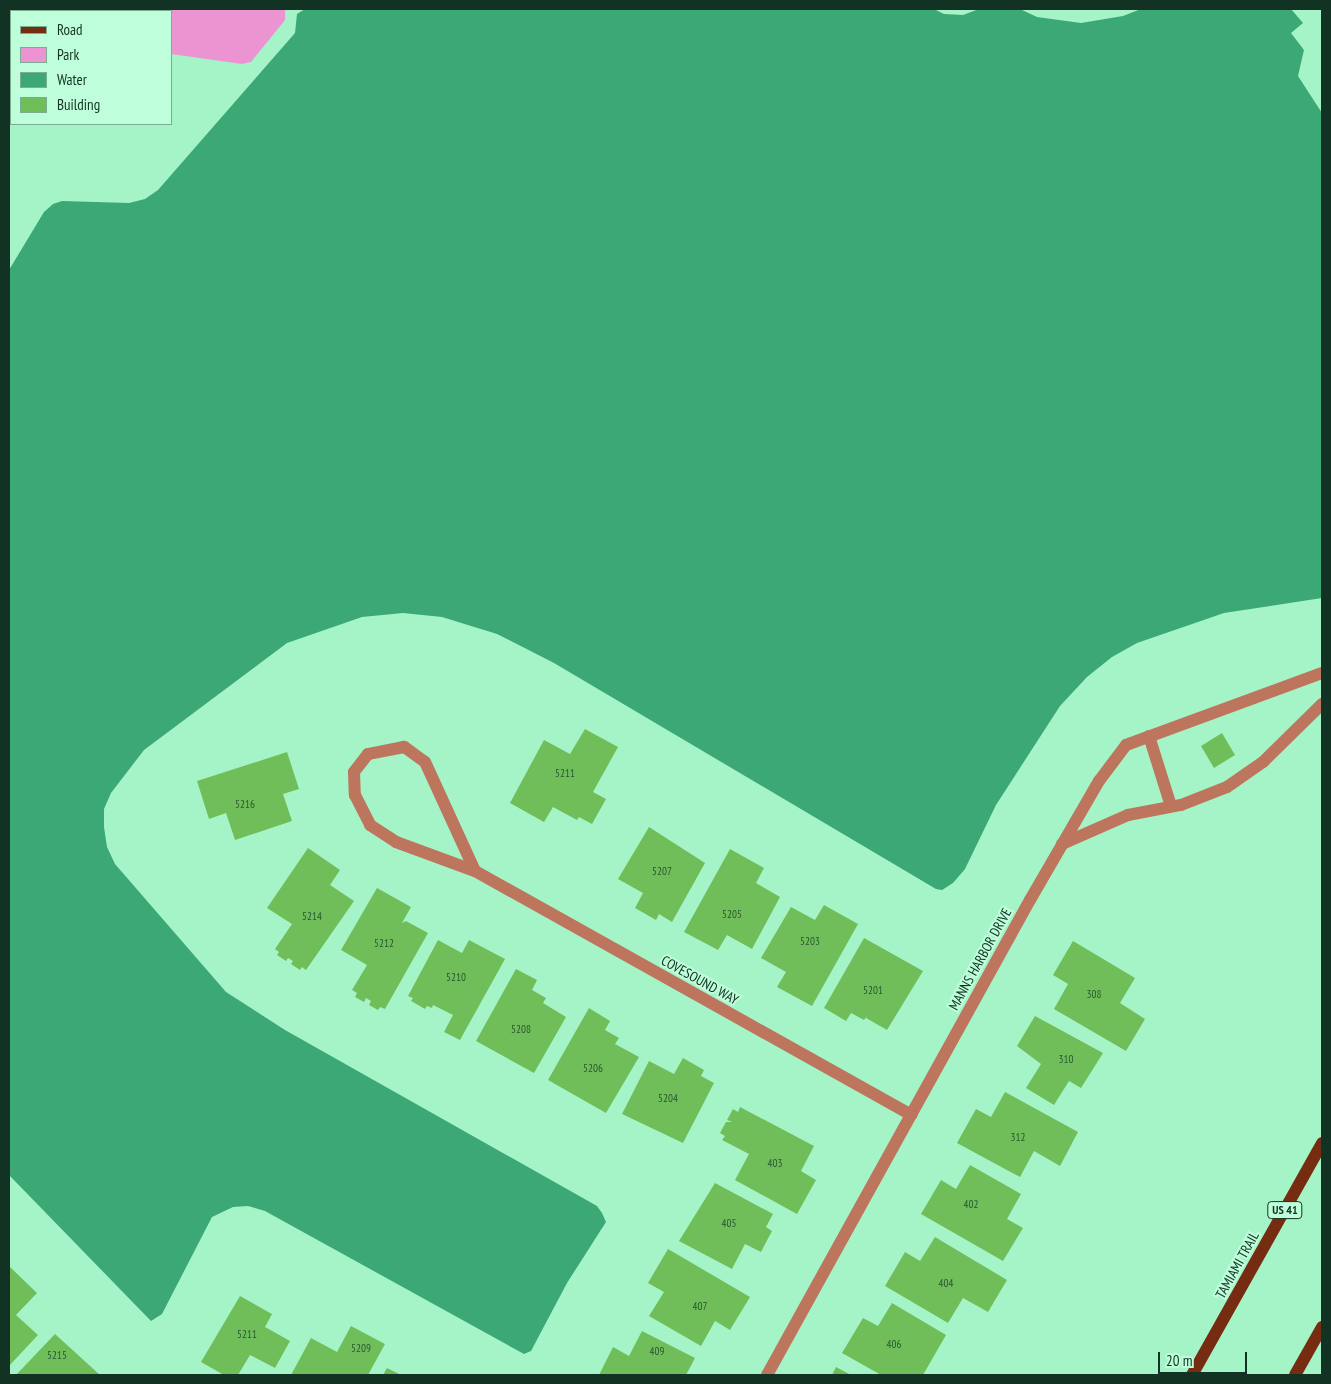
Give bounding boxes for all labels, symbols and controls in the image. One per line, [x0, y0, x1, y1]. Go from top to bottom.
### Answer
legend [10, 10, 172, 125]
text: Road [57, 20, 83, 39]
text: Park [57, 45, 79, 64]
text: Water [57, 70, 87, 89]
text: Building [57, 95, 100, 114]
house number: 5211 [555, 766, 575, 780]
house number: 5216 [235, 797, 255, 811]
house number: 5207 [652, 864, 672, 878]
street label: MANNS HARBOR DRIVE [945, 905, 1015, 1013]
house number: 5205 [722, 907, 742, 921]
house number: 5214 [302, 909, 322, 923]
house number: 5203 [800, 934, 820, 948]
house number: 5212 [374, 936, 394, 950]
street label: COVESOUND WAY [658, 952, 742, 1008]
house number: 5210 [446, 970, 466, 984]
house number: 5201 [863, 983, 883, 997]
house number: 308 [1087, 987, 1101, 1001]
house number: 5208 [511, 1022, 531, 1036]
house number: 310 [1059, 1052, 1073, 1066]
house number: 5206 [583, 1061, 603, 1075]
house number: 5204 [658, 1091, 678, 1105]
house number: 312 [1011, 1130, 1025, 1144]
house number: 403 [768, 1156, 782, 1170]
house number: 402 [964, 1197, 978, 1211]
road number: US 41 [1266, 1200, 1304, 1220]
house number: 405 [722, 1216, 736, 1230]
street label: TAMIAMI TRAIL [1212, 1228, 1262, 1302]
house number: 404 [939, 1276, 953, 1290]
house number: 407 [693, 1299, 707, 1313]
house number: 5211 [237, 1327, 257, 1341]
house number: 406 [887, 1337, 901, 1351]
house number: 5209 [351, 1341, 371, 1355]
scale bar [1161, 1342, 1250, 1374]
house number: 409 [650, 1344, 664, 1358]
house number: 5215 [47, 1348, 67, 1362]
text: 20 m [1166, 1351, 1192, 1370]

